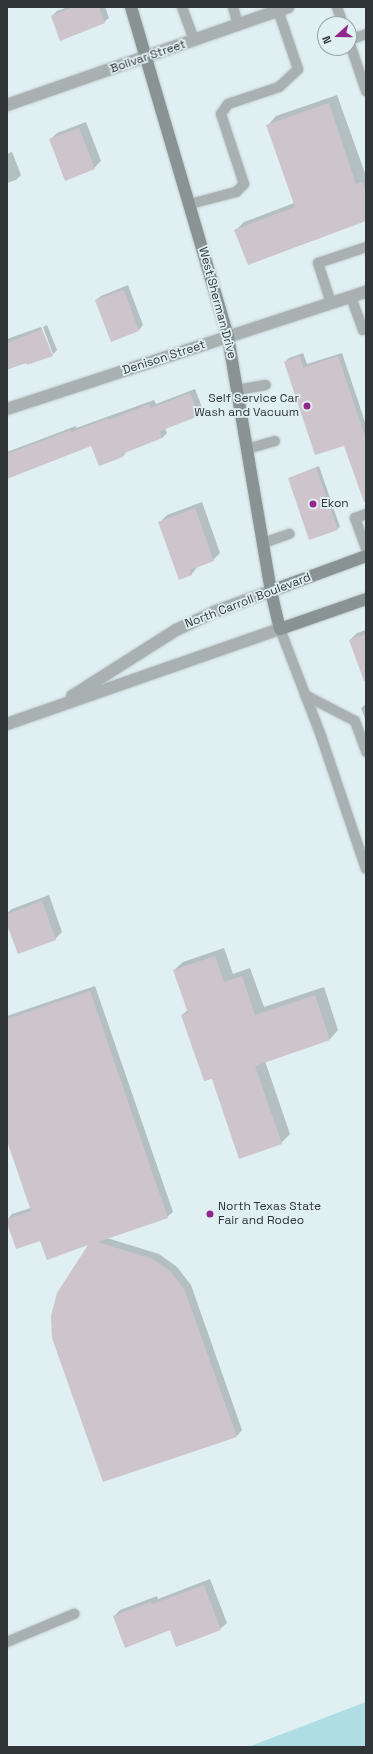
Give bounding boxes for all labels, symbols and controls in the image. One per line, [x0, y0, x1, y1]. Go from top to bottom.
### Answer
north arrow [317, 16, 357, 56]
text: N [319, 34, 335, 46]
street label: Bolivar Street [108, 37, 188, 77]
street label: West Sherman Drive [195, 246, 239, 360]
street label: Denison Street [121, 338, 207, 378]
place label: Self Service Car Wash and Vacuum [194, 392, 299, 420]
marker: Self Service Car Wash and Vacuum [302, 401, 312, 411]
place label: Ekon [321, 497, 349, 511]
marker: Ekon [308, 499, 318, 509]
street label: North Carroll Boulevard [183, 570, 313, 632]
place label: North Texas State Fair and Rodeo [218, 1200, 321, 1228]
marker: North Texas State Fair and Rodeo [205, 1209, 215, 1219]

